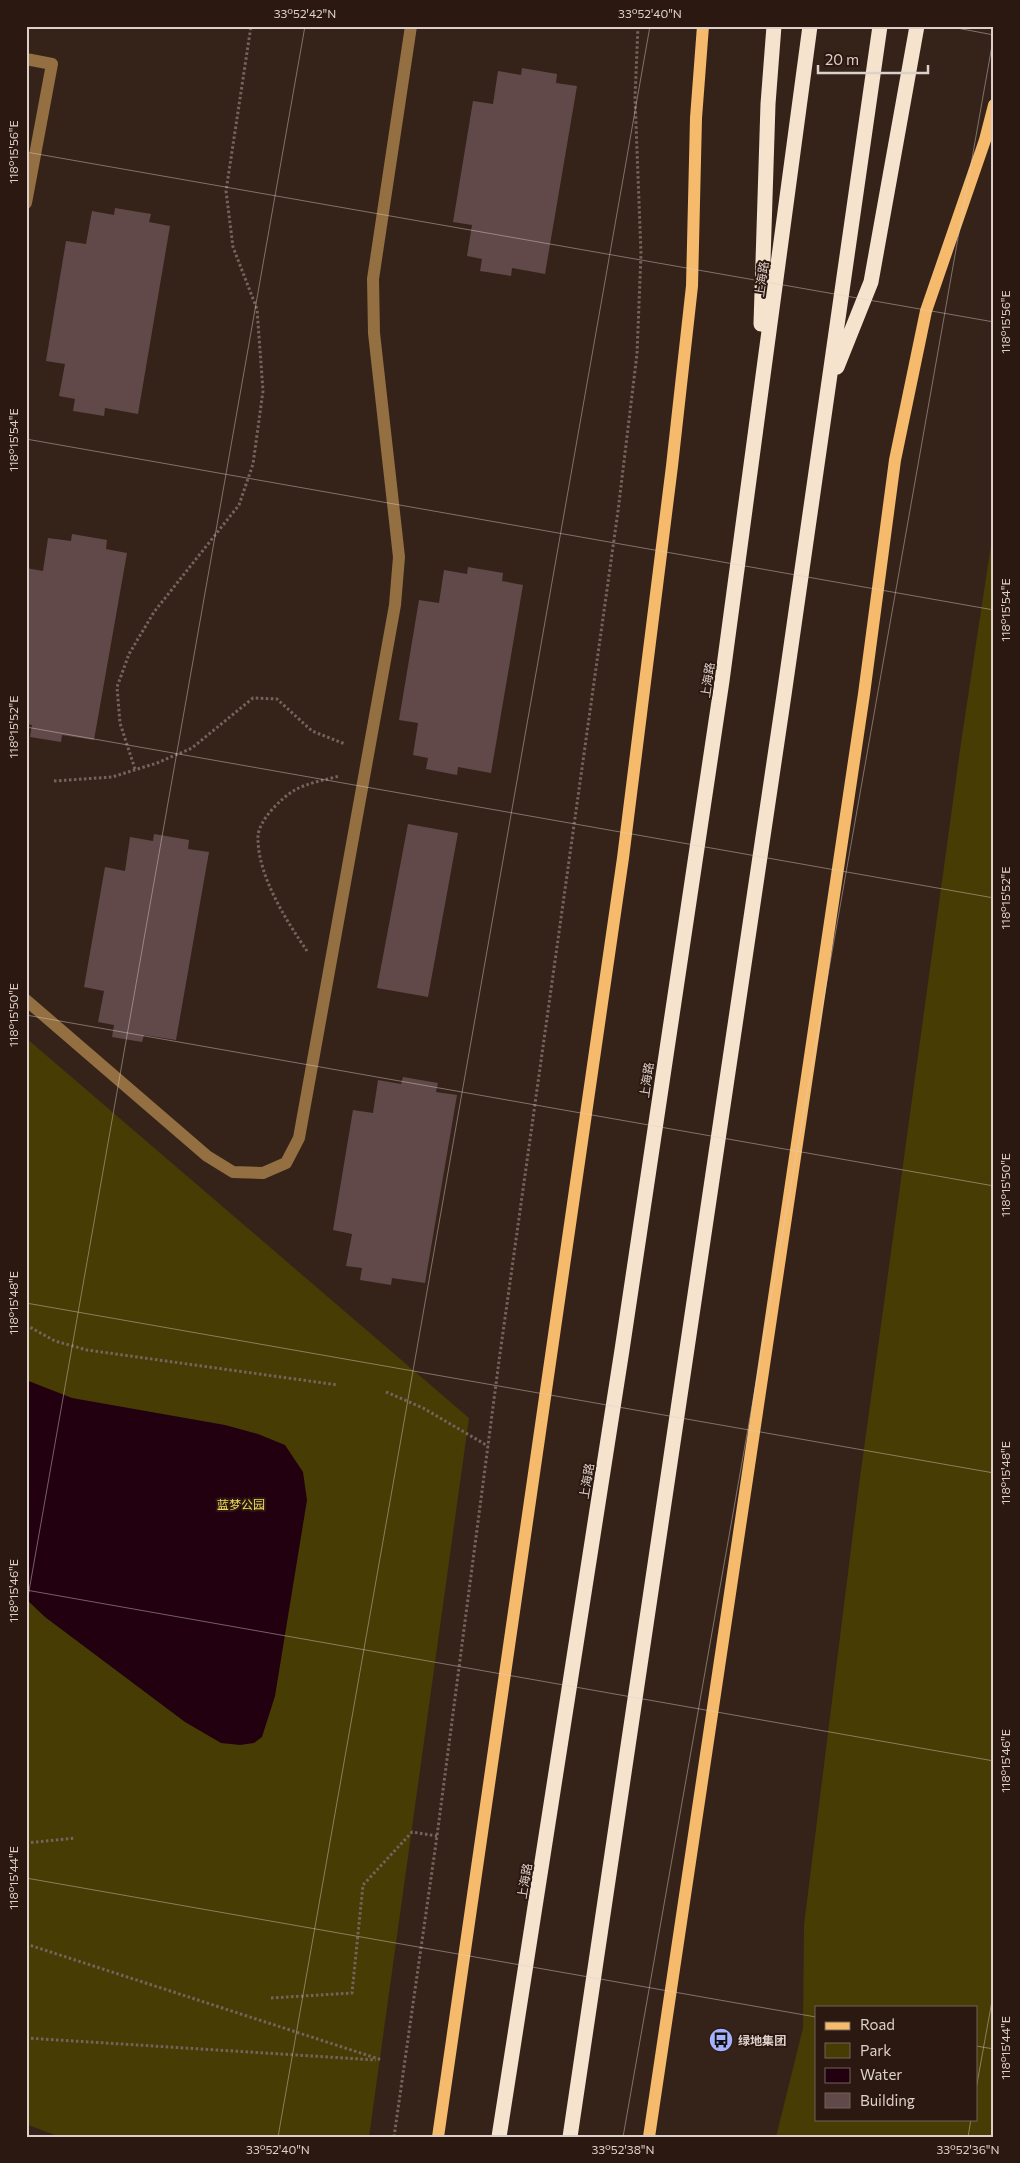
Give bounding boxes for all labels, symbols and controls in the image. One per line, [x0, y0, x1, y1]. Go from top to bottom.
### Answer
text: 33°52'42"N [274, 6, 336, 20]
text: 33°52'40"N [618, 6, 682, 20]
scale bar [818, 42, 928, 74]
text: 20 m [825, 50, 859, 68]
text: 118°15'56"E [6, 120, 20, 184]
street label: 上海路 [752, 260, 770, 298]
text: 118°15'56"E [998, 290, 1012, 354]
text: 118°15'54"E [6, 408, 20, 472]
text: 118°15'54"E [998, 578, 1012, 642]
street label: 上海路 [698, 661, 716, 699]
text: 118°15'52"E [6, 696, 20, 758]
text: 118°15'52"E [998, 867, 1012, 929]
text: 118°15'50"E [6, 983, 20, 1047]
street label: 上海路 [637, 1061, 655, 1099]
text: 118°15'50"E [998, 1153, 1012, 1217]
text: 118°15'48"E [6, 1271, 20, 1335]
text: 118°15'48"E [998, 1441, 1012, 1505]
street label: 上海路 [576, 1462, 596, 1500]
park label: 蓝梦公园 [217, 1497, 265, 1511]
text: 118°15'46"E [6, 1559, 20, 1623]
text: 118°15'46"E [998, 1729, 1012, 1793]
text: 118°15'44"E [6, 1846, 20, 1910]
street label: 上海路 [514, 1862, 534, 1900]
legend [815, 2006, 978, 2120]
text: Road [860, 2015, 895, 2033]
text: 118°15'44"E [998, 2016, 1012, 2080]
bus stop icon: 绿地集团 [708, 2027, 734, 2053]
place label: 绿地集团 [738, 2033, 786, 2047]
text: Park [860, 2041, 891, 2059]
text: Water [860, 2065, 902, 2083]
text: Building [860, 2091, 915, 2109]
text: 33°52'40"N [246, 2142, 310, 2156]
text: 33°52'38"N [592, 2142, 654, 2156]
text: 33°52'36"N [937, 2142, 999, 2156]

